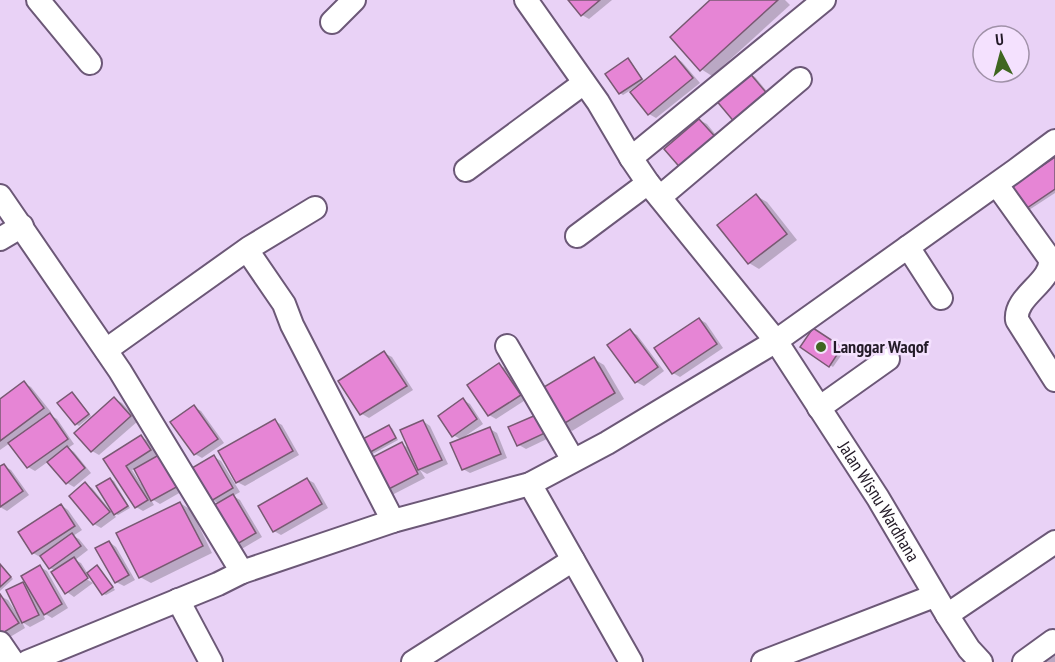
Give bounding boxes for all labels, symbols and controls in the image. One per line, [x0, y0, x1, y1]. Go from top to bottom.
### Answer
north arrow [971, 24, 1031, 84]
text: U [994, 29, 1005, 49]
place label: Langgar Waqof [833, 335, 930, 358]
marker: Langgar Waqof [814, 340, 828, 354]
street label: Jalan Wisnu Wardhana [833, 436, 925, 566]

